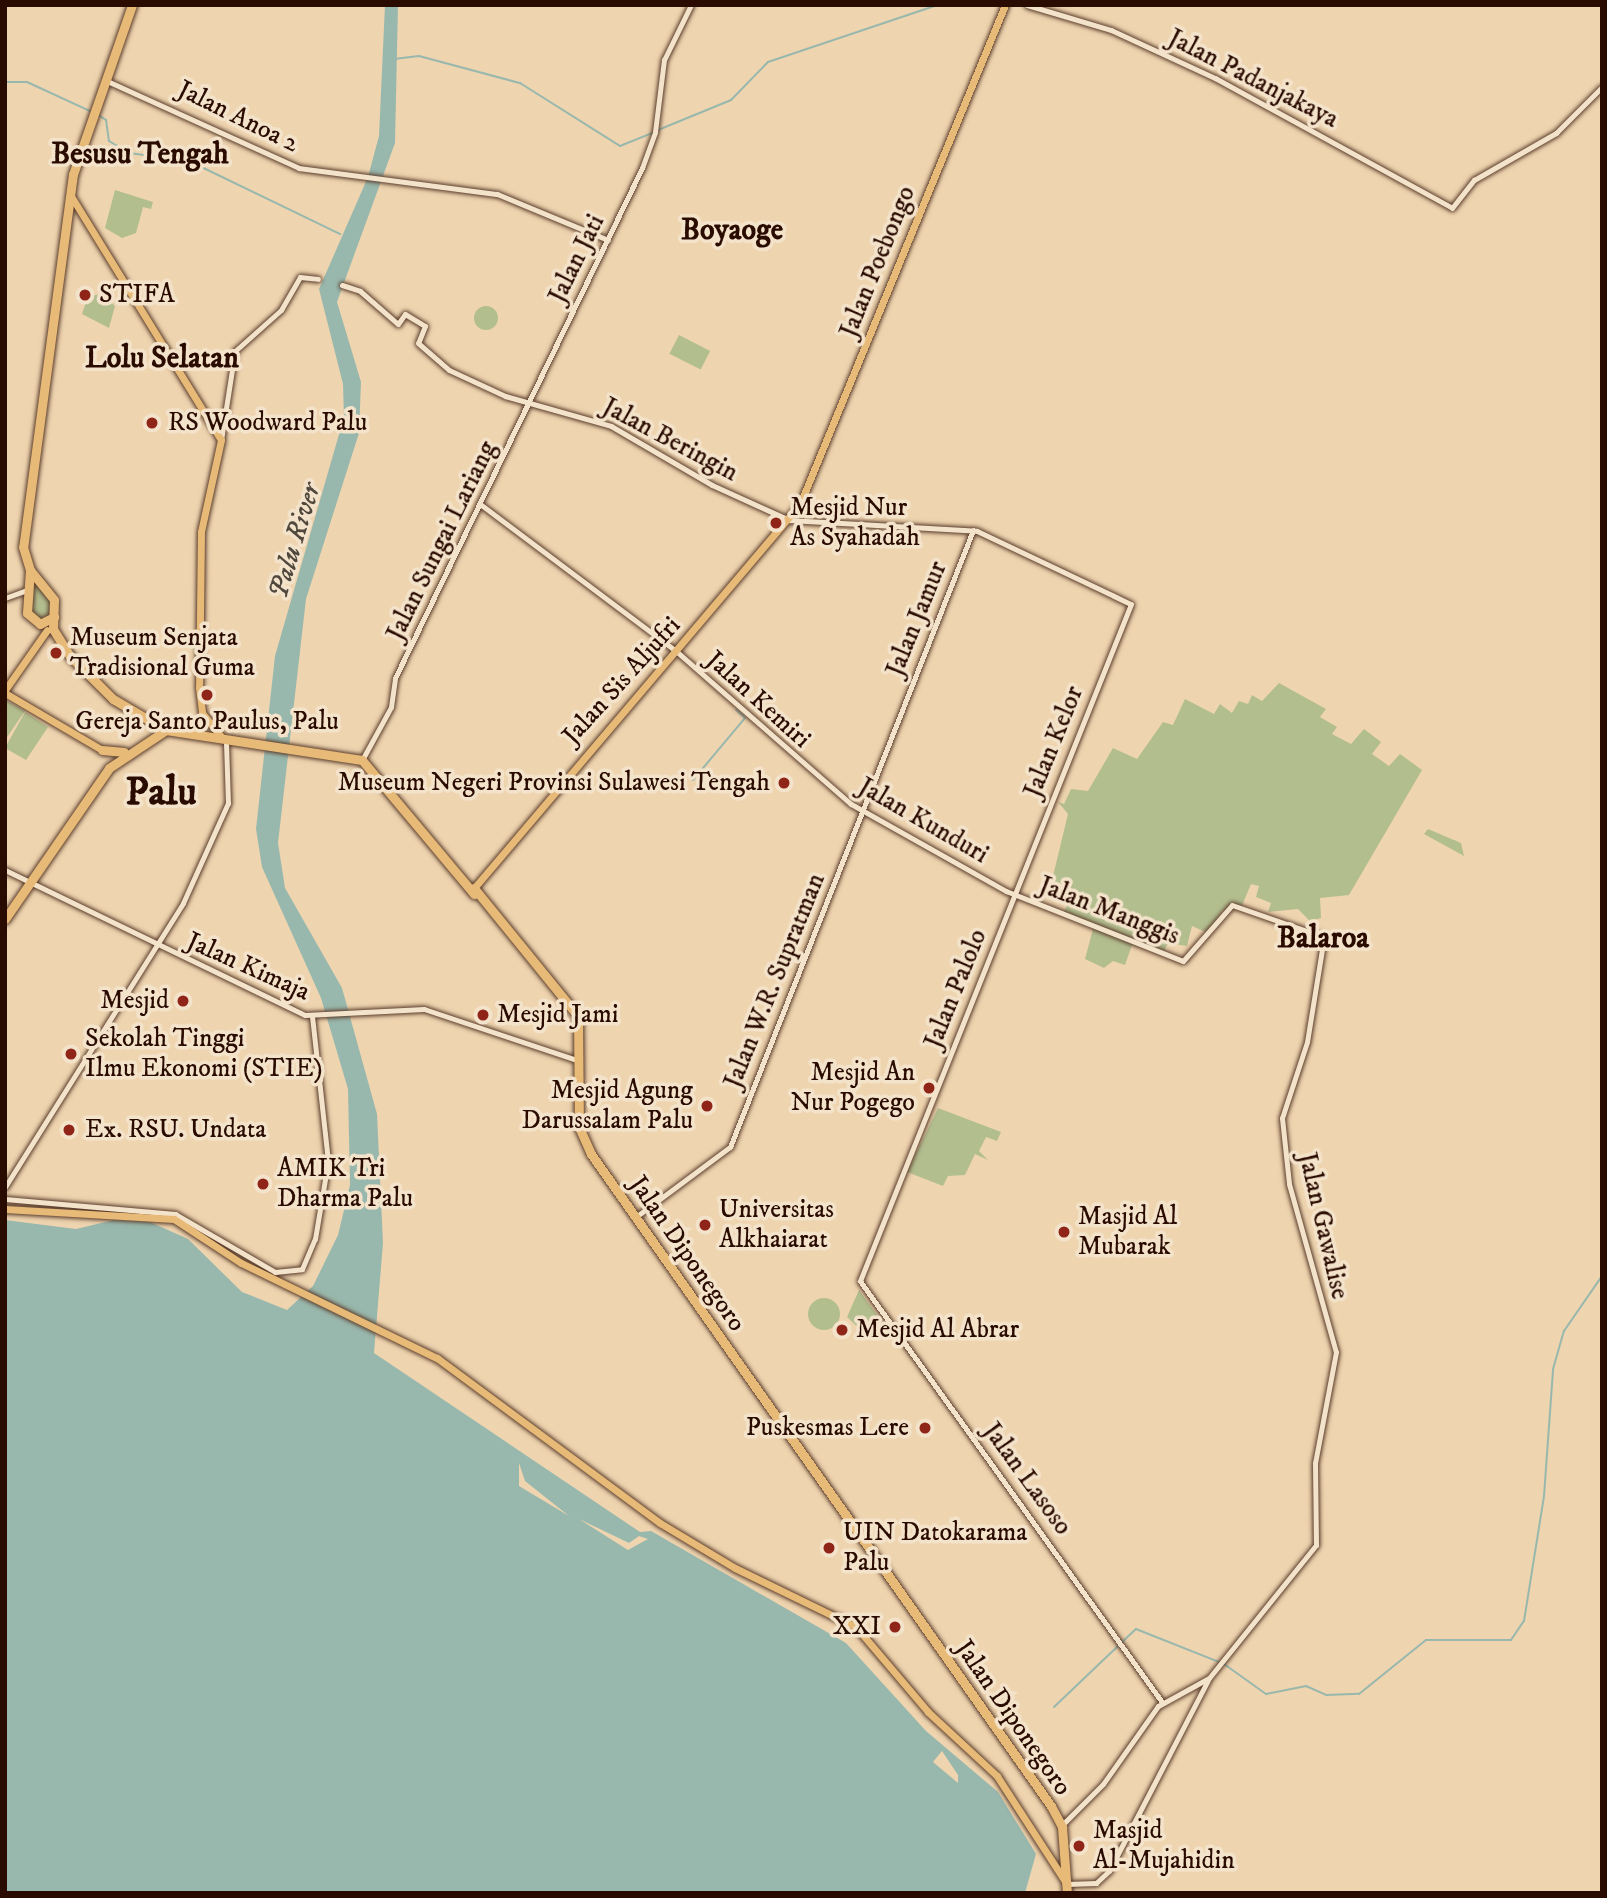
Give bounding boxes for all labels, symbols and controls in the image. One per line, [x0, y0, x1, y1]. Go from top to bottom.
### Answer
street label: Jalan Padanjakaya [1163, 23, 1343, 135]
street label: Jalan Anoa 2 [172, 74, 304, 160]
district label: Besusu Tengah [51, 137, 229, 173]
street label: Jalan Poebongo [833, 182, 923, 342]
street label: Jalan Jati [542, 210, 612, 308]
district label: Boyaoge [681, 213, 783, 249]
place label: STIFA [99, 279, 175, 311]
marker: STIFA [77, 287, 93, 303]
district label: Lolu Selatan [85, 341, 239, 377]
street label: Jalan Beringin [597, 391, 743, 489]
place label: RS Woodward Palu [168, 407, 367, 439]
marker: RS Woodward Palu [142, 413, 162, 433]
street label: Jalan Sungai Lariang [380, 436, 504, 646]
water label: Palu River [262, 479, 328, 603]
place label: Mesjid Nur As Syahadah [790, 492, 920, 554]
marker: Mesjid Nur As Syahadah [768, 515, 784, 531]
street label: Jalan Jamur [880, 557, 954, 681]
street label: Jalan Sis Aljufri [556, 611, 688, 751]
place label: Museum Senjata Tradisional Guma [70, 622, 255, 684]
marker: Museum Senjata Tradisional Guma [48, 645, 64, 661]
street label: Jalan Kemiri [699, 645, 817, 755]
street label: Jalan Kelor [1018, 682, 1090, 802]
marker: Gereja Santo Paulus, Palu [199, 687, 215, 703]
place label: Gereja Santo Paulus, Palu [75, 706, 339, 738]
place label: Museum Negeri Provinsi Sulawesi Tengah [338, 767, 770, 799]
district label: Palu [125, 769, 197, 817]
street label: Jalan Kunduri [852, 771, 994, 871]
marker: Museum Negeri Provinsi Sulawesi Tengah [776, 775, 792, 791]
street label: Jalan W.R. Supratman [718, 869, 832, 1093]
street label: Jalan Manggis [1034, 870, 1184, 952]
district label: Balaroa [1277, 921, 1369, 957]
street label: Jalan Palolo [918, 925, 994, 1053]
street label: Jalan Kimaja [181, 926, 315, 1008]
place label: Mesjid [100, 985, 169, 1017]
marker: Mesjid [175, 993, 191, 1009]
place label: Mesjid Jami [497, 999, 618, 1031]
marker: Mesjid Jami [475, 1007, 491, 1023]
place label: Sekolah Tinggi Ilmu Ekonomi (STIE) [85, 1023, 322, 1084]
marker: Sekolah Tinggi Ilmu Ekonomi (STIE) [63, 1046, 79, 1062]
place label: Mesjid An Nur Pogego [790, 1057, 915, 1118]
place label: Mesjid Agung Darussalam Palu [522, 1075, 693, 1136]
marker: Mesjid An Nur Pogego [921, 1080, 937, 1096]
marker: Mesjid Agung Darussalam Palu [699, 1098, 715, 1114]
place label: Ex. RSU. Undata [85, 1114, 266, 1146]
marker: Ex. RSU. Undata [59, 1120, 79, 1140]
street label: Jalan Gawalise [1291, 1150, 1355, 1302]
place label: AMIK Tri Dharma Palu [277, 1153, 413, 1214]
street label: Jalan Diponegoro [622, 1170, 752, 1338]
marker: AMIK Tri Dharma Palu [255, 1176, 271, 1192]
place label: Universitas Alkhaiarat [719, 1194, 834, 1256]
place label: Masjid Al Mubarak [1078, 1201, 1177, 1262]
marker: Universitas Alkhaiarat [697, 1217, 713, 1233]
marker: Masjid Al Mubarak [1056, 1224, 1072, 1240]
place label: Mesjid Al Abrar [856, 1314, 1019, 1346]
marker: Mesjid Al Abrar [834, 1322, 850, 1338]
place label: Puskesmas Lere [746, 1412, 909, 1444]
street label: Jalan Lasoso [976, 1417, 1078, 1541]
marker: Puskesmas Lere [915, 1418, 935, 1438]
place label: UIN Datokarama Palu [843, 1517, 1027, 1578]
marker: UIN Datokarama Palu [821, 1540, 837, 1556]
place label: XXI [833, 1611, 881, 1643]
marker: XXI [887, 1619, 903, 1635]
street label: Jalan Diponegoro [948, 1634, 1078, 1802]
place label: Masjid Al-Mujahidin [1093, 1815, 1235, 1876]
marker: Masjid Al-Mujahidin [1071, 1838, 1087, 1854]

